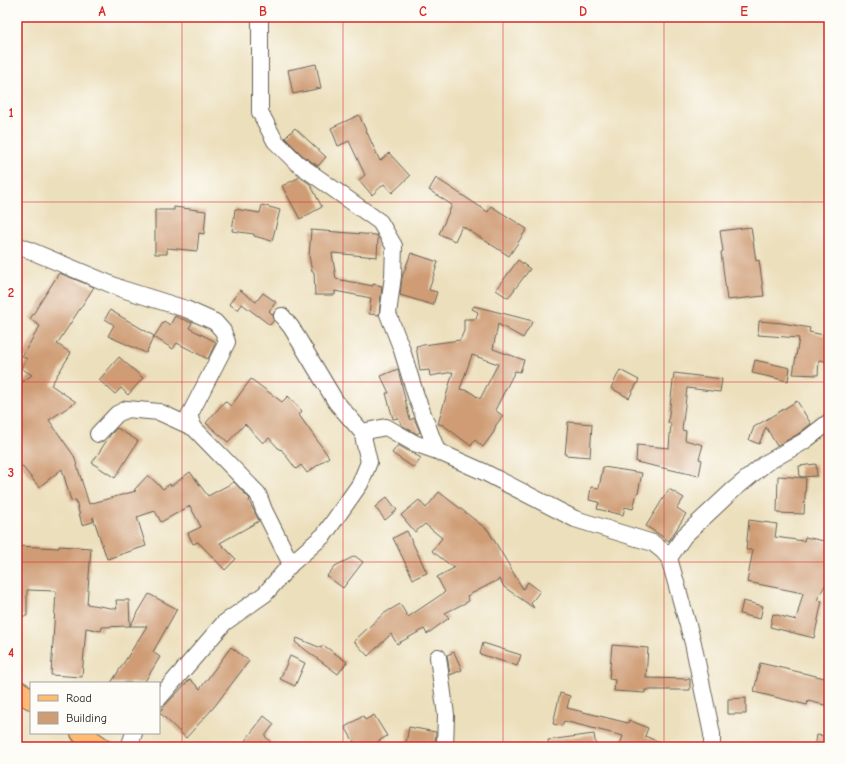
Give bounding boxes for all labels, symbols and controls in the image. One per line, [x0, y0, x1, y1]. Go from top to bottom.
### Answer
text: A [98, 4, 106, 19]
text: B [259, 4, 267, 19]
text: C [419, 4, 427, 19]
text: D [579, 4, 587, 19]
text: E [740, 4, 748, 19]
text: 1 [8, 105, 14, 120]
text: 2 [8, 285, 14, 300]
text: 3 [8, 465, 14, 480]
text: 4 [8, 645, 14, 660]
legend [30, 682, 160, 734]
text: Road [66, 691, 92, 705]
text: Building [66, 711, 107, 725]

